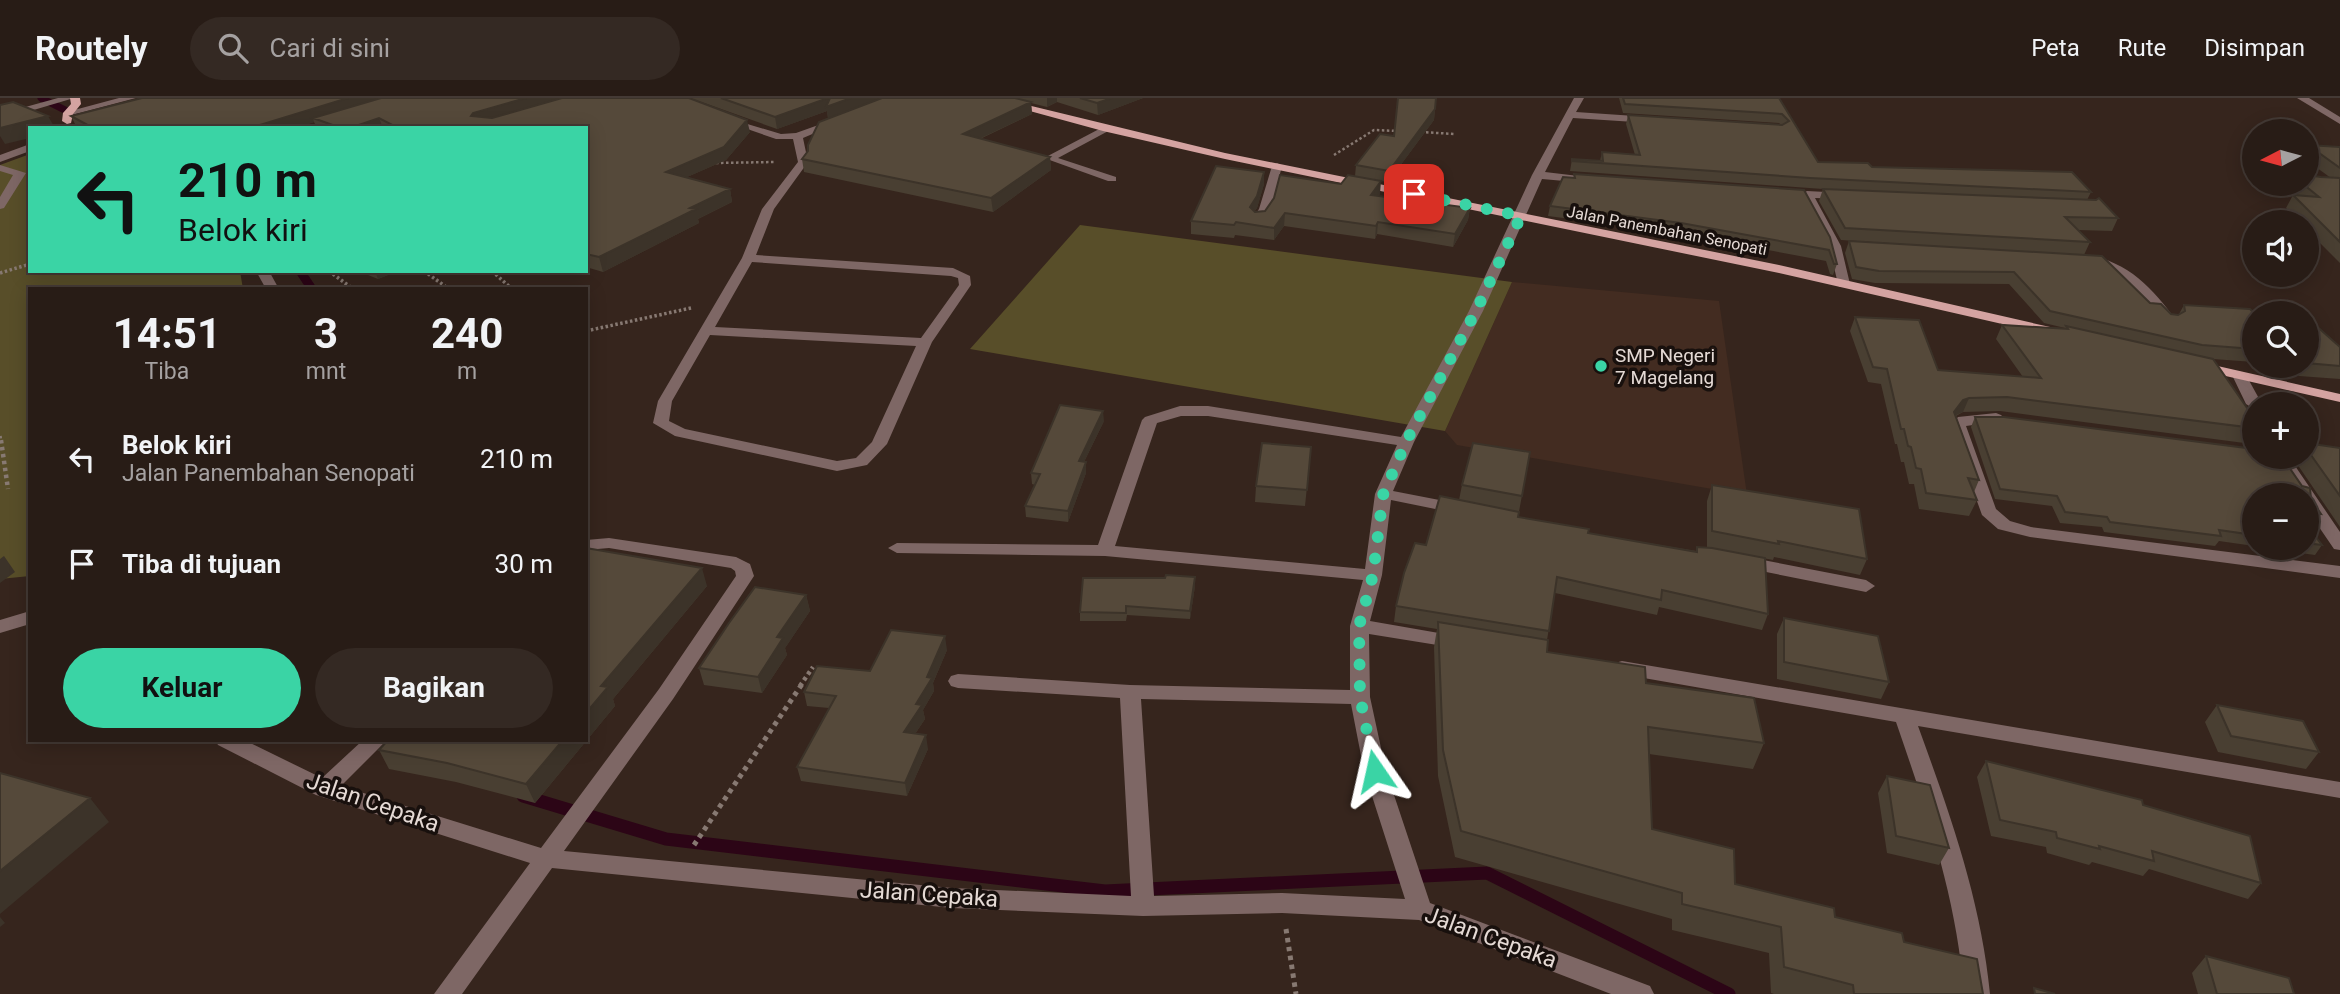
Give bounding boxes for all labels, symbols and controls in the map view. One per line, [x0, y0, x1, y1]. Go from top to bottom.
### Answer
search box [190, 17, 680, 80]
text: Routely [35, 29, 148, 68]
icon: search [214, 29, 252, 67]
text: Cari di sini [270, 33, 390, 63]
text: Peta [2031, 34, 2080, 62]
text: Rute [2118, 34, 2166, 62]
text: Disimpan [2204, 34, 2305, 62]
north arrow [2242, 119, 2319, 196]
map controls [2242, 119, 2319, 560]
text: 210 m [178, 152, 317, 209]
icon: left [63, 154, 154, 245]
pin [1384, 164, 1444, 224]
icon: arrive [1395, 175, 1433, 213]
street label: Jalan Panembahan Senopati [1565, 202, 1769, 259]
button: sound [2242, 210, 2319, 287]
text: Belok kiri [178, 211, 308, 249]
button: search [2242, 301, 2319, 378]
text: 14:51 [113, 309, 221, 358]
text: 3 [314, 309, 338, 358]
text: 240 [431, 309, 503, 358]
place label: SMP Negeri 7 Magelang [1615, 344, 1715, 389]
text: Tiba [145, 358, 189, 385]
text: mnt [306, 358, 346, 385]
text: m [457, 358, 477, 385]
marker: SMP Negeri 7 Magelang [1593, 358, 1609, 374]
button: + [2242, 392, 2319, 469]
text: Belok kiri [122, 430, 232, 460]
icon: left [63, 440, 101, 478]
text: 210 m [480, 444, 553, 474]
text: Jalan Panembahan Senopati [122, 460, 415, 487]
button: − [2242, 483, 2319, 560]
icon: arrive [63, 545, 101, 583]
text: Tiba di tujuan [122, 549, 281, 579]
text: 30 m [495, 549, 553, 579]
button: Keluar [63, 648, 301, 728]
button: Bagikan [315, 648, 553, 728]
position arrow [1338, 734, 1412, 808]
street label: Jalan Cepaka [303, 767, 443, 838]
street label: Jalan Cepaka [859, 876, 999, 913]
street label: Jalan Cepaka [1421, 901, 1561, 974]

